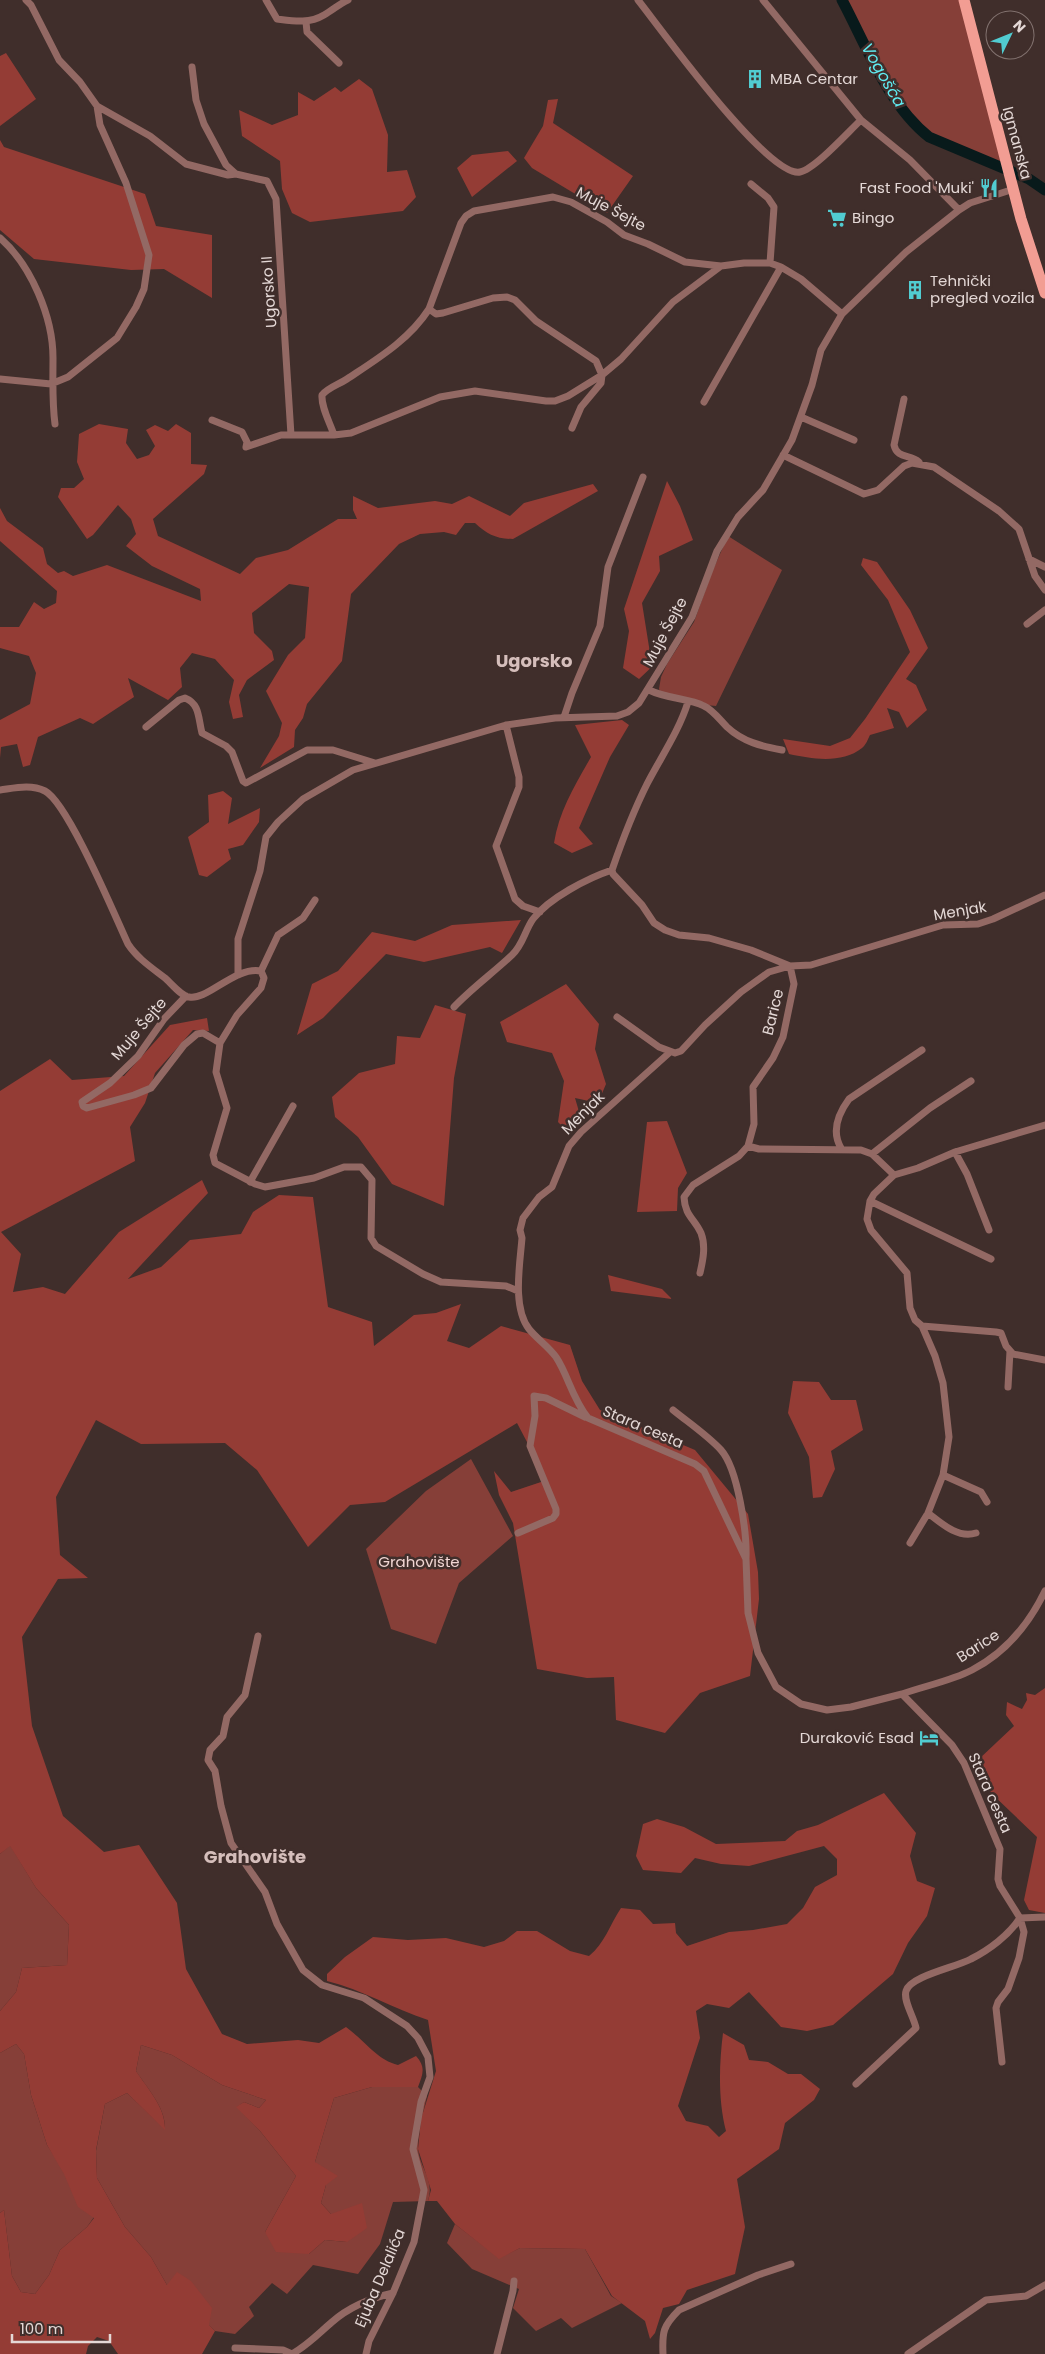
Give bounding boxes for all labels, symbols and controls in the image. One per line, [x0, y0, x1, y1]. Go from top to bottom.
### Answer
north arrow [985, 10, 1035, 60]
text: N [1009, 15, 1030, 37]
water label: Vogošća [856, 39, 911, 112]
building icon: MBA Centar [744, 68, 766, 90]
place label: MBA Centar [770, 68, 858, 89]
street label: Igmanska [998, 104, 1037, 182]
place label: Fast Food 'Muki' [859, 177, 974, 198]
restaurant icon: Fast Food 'Muki' [978, 177, 1000, 199]
street label: Muje Šejte [573, 181, 650, 236]
supermarket icon: Bingo [826, 207, 848, 229]
place label: Bingo [852, 207, 894, 228]
street label: Ugorsko II [256, 255, 281, 329]
place label: Tehnički pregled vozila [930, 270, 1035, 308]
building icon: Tehnički pregled vozila [904, 279, 926, 301]
street label: Muje Šejte [637, 593, 692, 670]
district label: Ugorsko [496, 648, 572, 673]
street label: Menjak [932, 895, 988, 925]
street label: Barice [757, 987, 788, 1037]
street label: Muje Šejte [106, 993, 171, 1065]
street label: Menjak [556, 1086, 609, 1139]
street label: Stara cesta [600, 1400, 687, 1453]
park label: Grahovište [378, 1551, 460, 1572]
street label: Barice [952, 1624, 1003, 1667]
place label: Duraković Esad [800, 1727, 914, 1748]
hotel icon: Duraković Esad [918, 1727, 940, 1749]
street label: Stara cesta [963, 1749, 1018, 1836]
district label: Grahovište [204, 1844, 306, 1869]
street label: Ejuba Delalića [349, 2225, 410, 2331]
scale bar [12, 2312, 110, 2344]
text: 100 m [20, 2318, 63, 2339]

